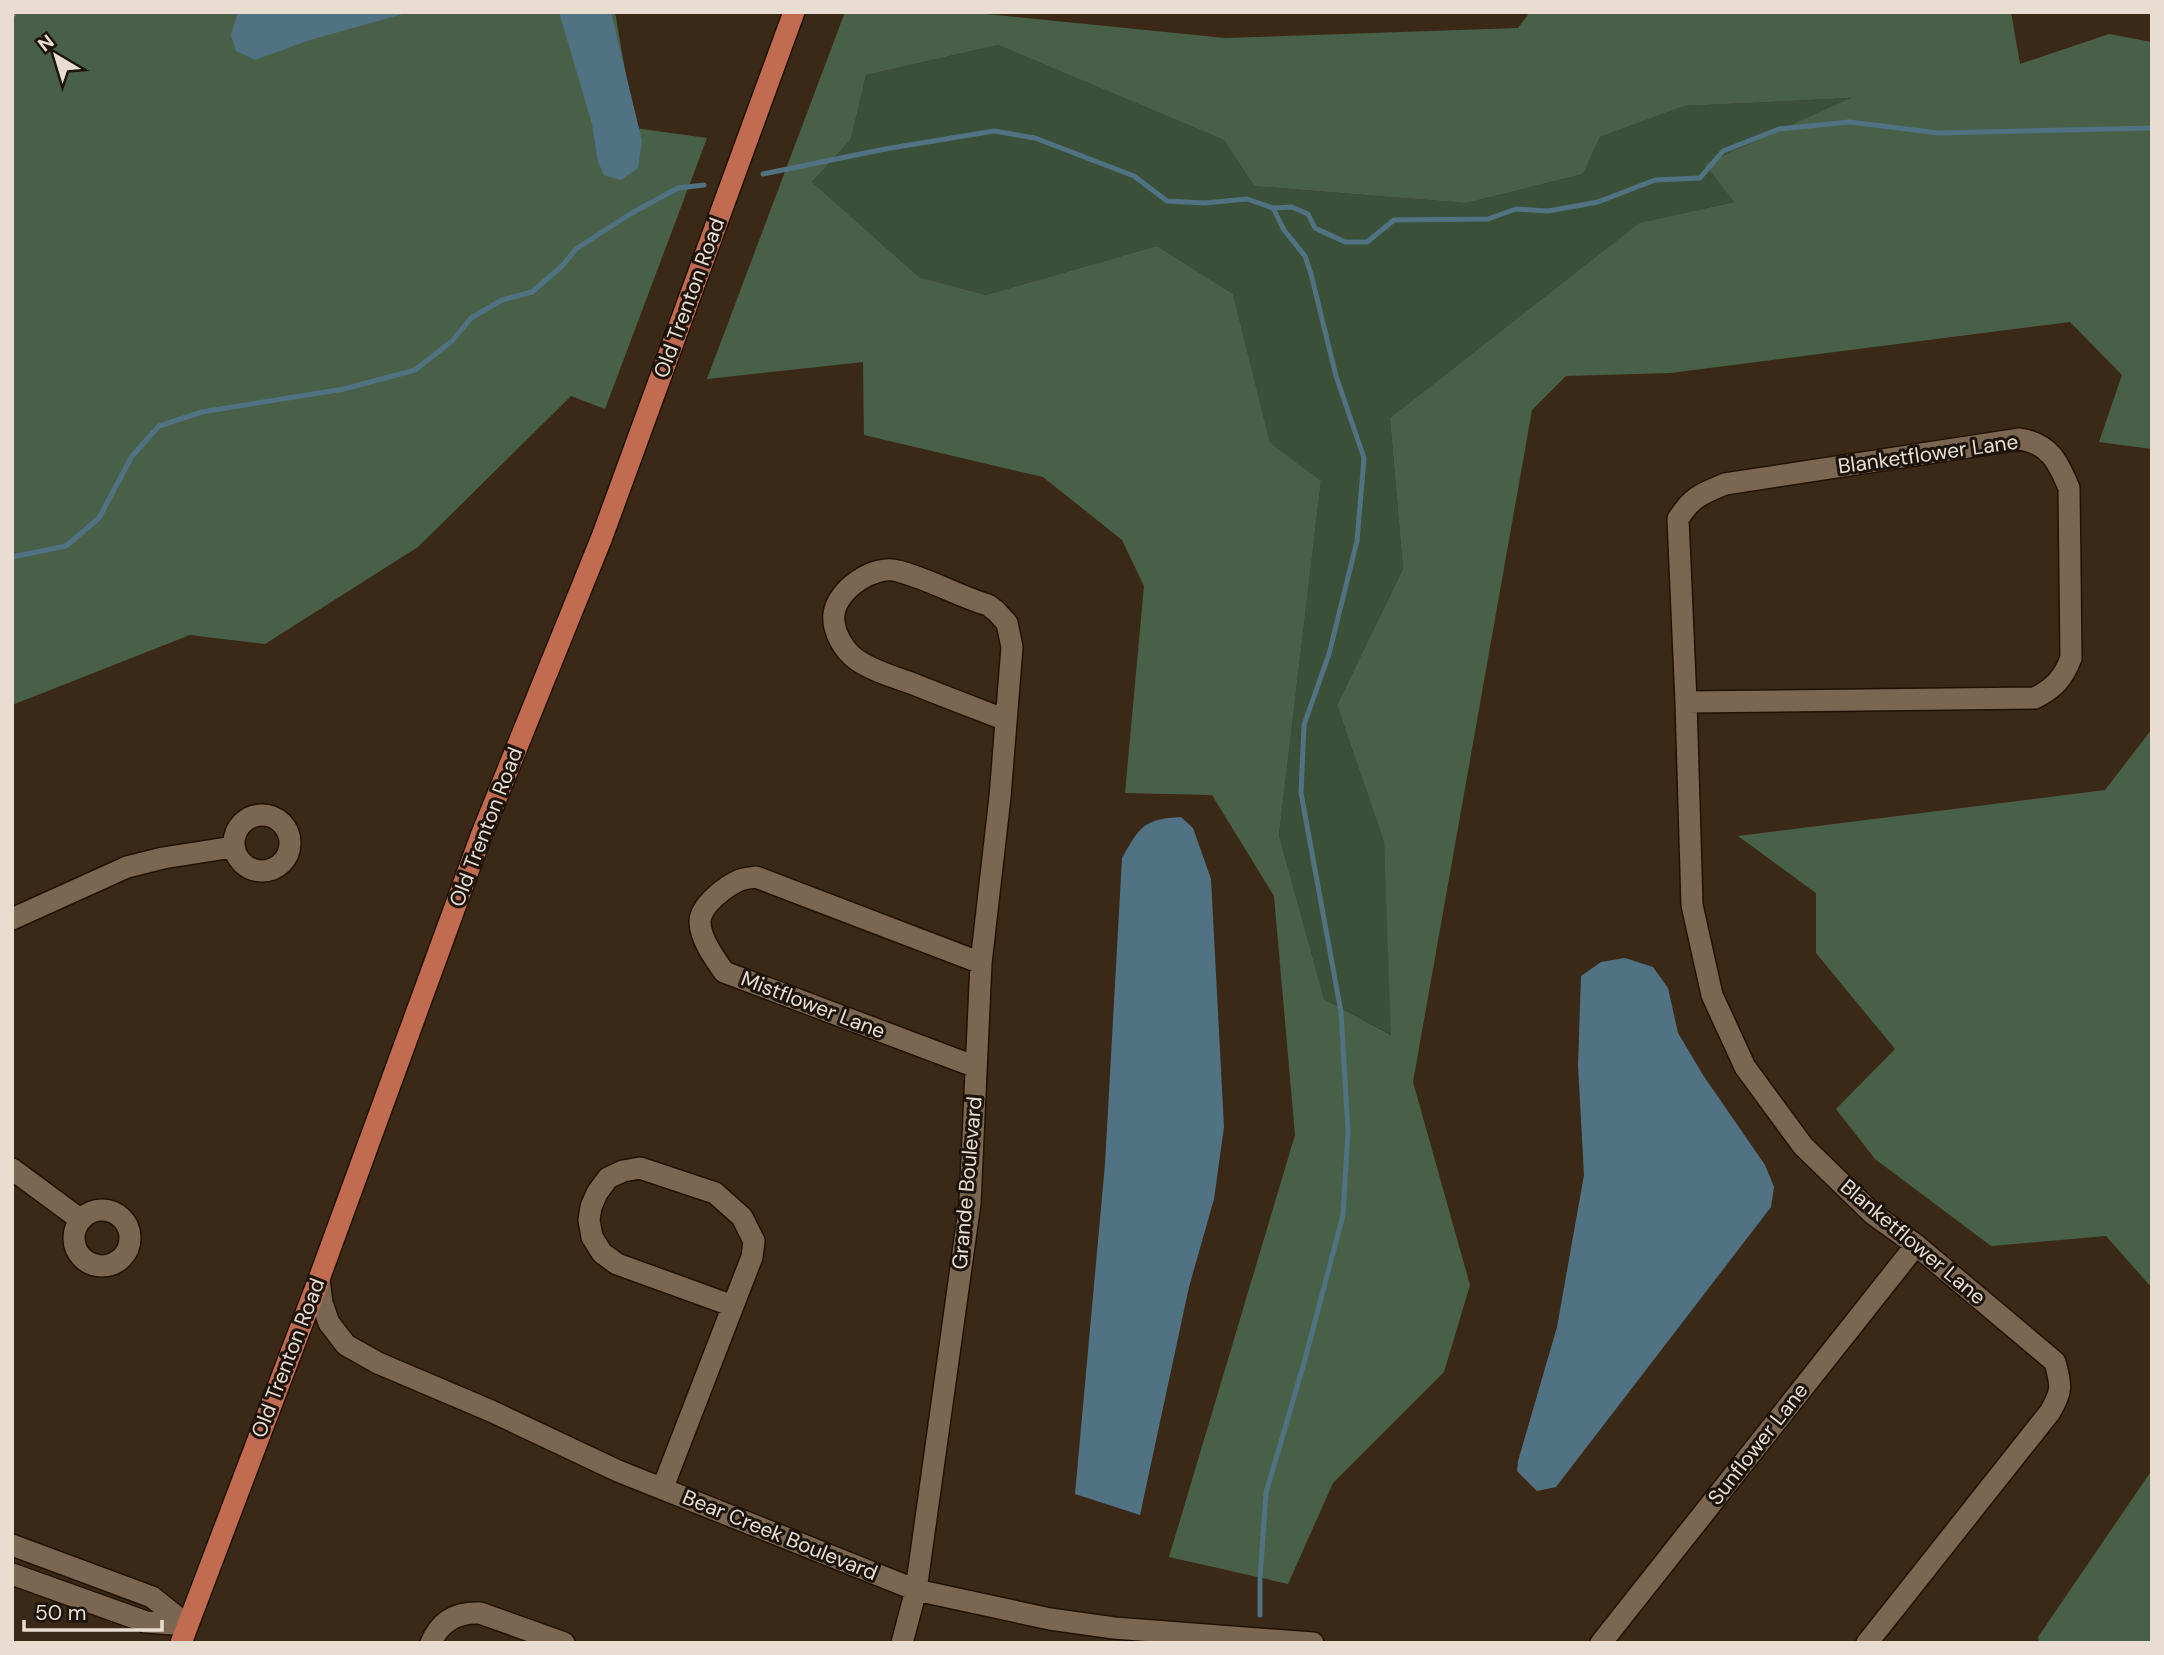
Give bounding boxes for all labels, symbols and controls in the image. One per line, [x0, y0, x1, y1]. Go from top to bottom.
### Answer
north arrow [21, 21, 91, 91]
text: N [33, 29, 59, 57]
street label: Old Trenton Road [647, 214, 731, 382]
street label: Blanketflower Lane [1836, 427, 2020, 481]
street label: Old Trenton Road [443, 743, 529, 911]
street label: Mistflower Lane [737, 965, 889, 1045]
street label: Grande Boulevard [945, 1095, 989, 1271]
street label: Blanketflower Lane [1834, 1173, 1992, 1311]
street label: Old Trenton Road [245, 1274, 331, 1442]
street label: Sunflower Lane [1702, 1377, 1814, 1511]
street label: Bear Creek Boulevard [678, 1483, 882, 1587]
scale bar [24, 1588, 163, 1632]
text: 50 m [35, 1599, 86, 1627]

